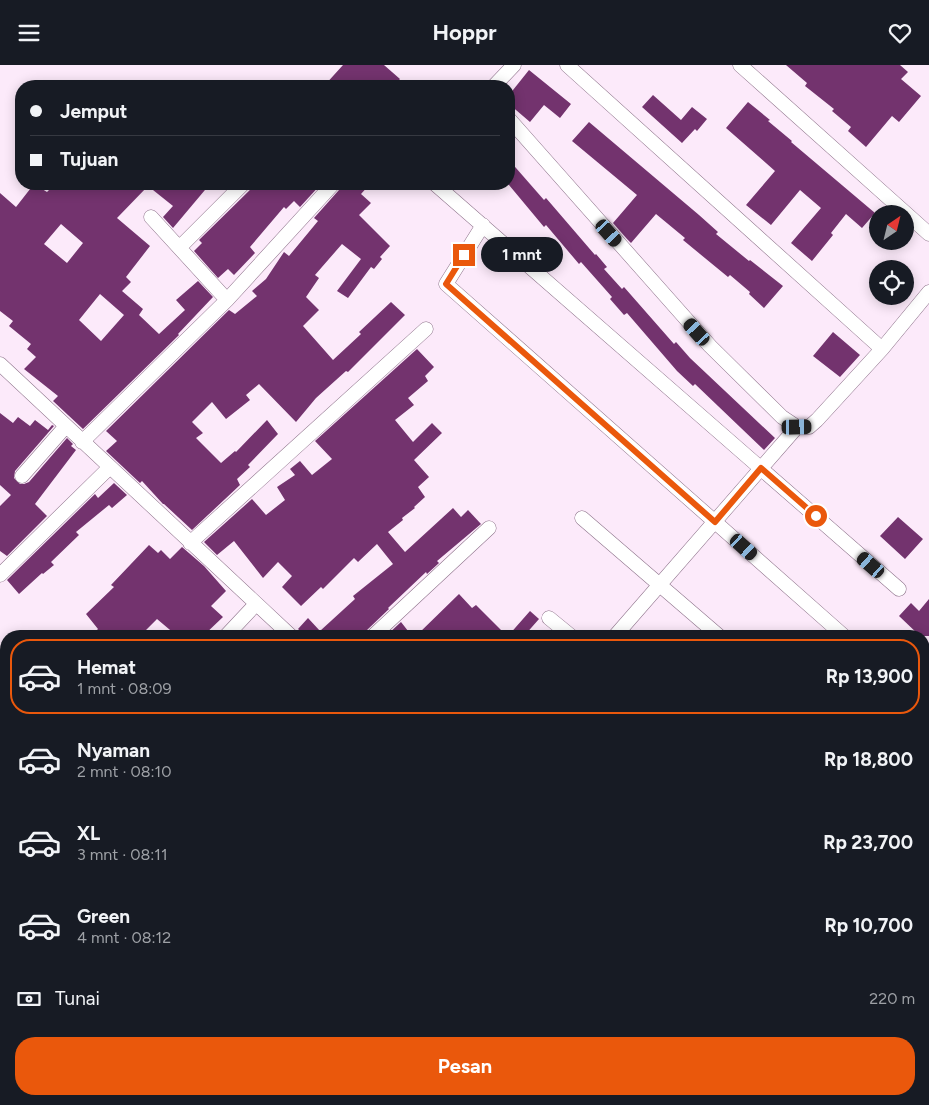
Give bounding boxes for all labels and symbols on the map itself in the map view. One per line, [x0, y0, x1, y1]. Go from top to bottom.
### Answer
north arrow [869, 205, 914, 250]
car [593, 217, 624, 249]
callout: 1 mnt [482, 237, 564, 273]
route end [453, 244, 475, 266]
car [681, 316, 712, 348]
car [781, 419, 812, 435]
route start [805, 505, 827, 527]
car [727, 531, 760, 563]
car [854, 549, 887, 581]

